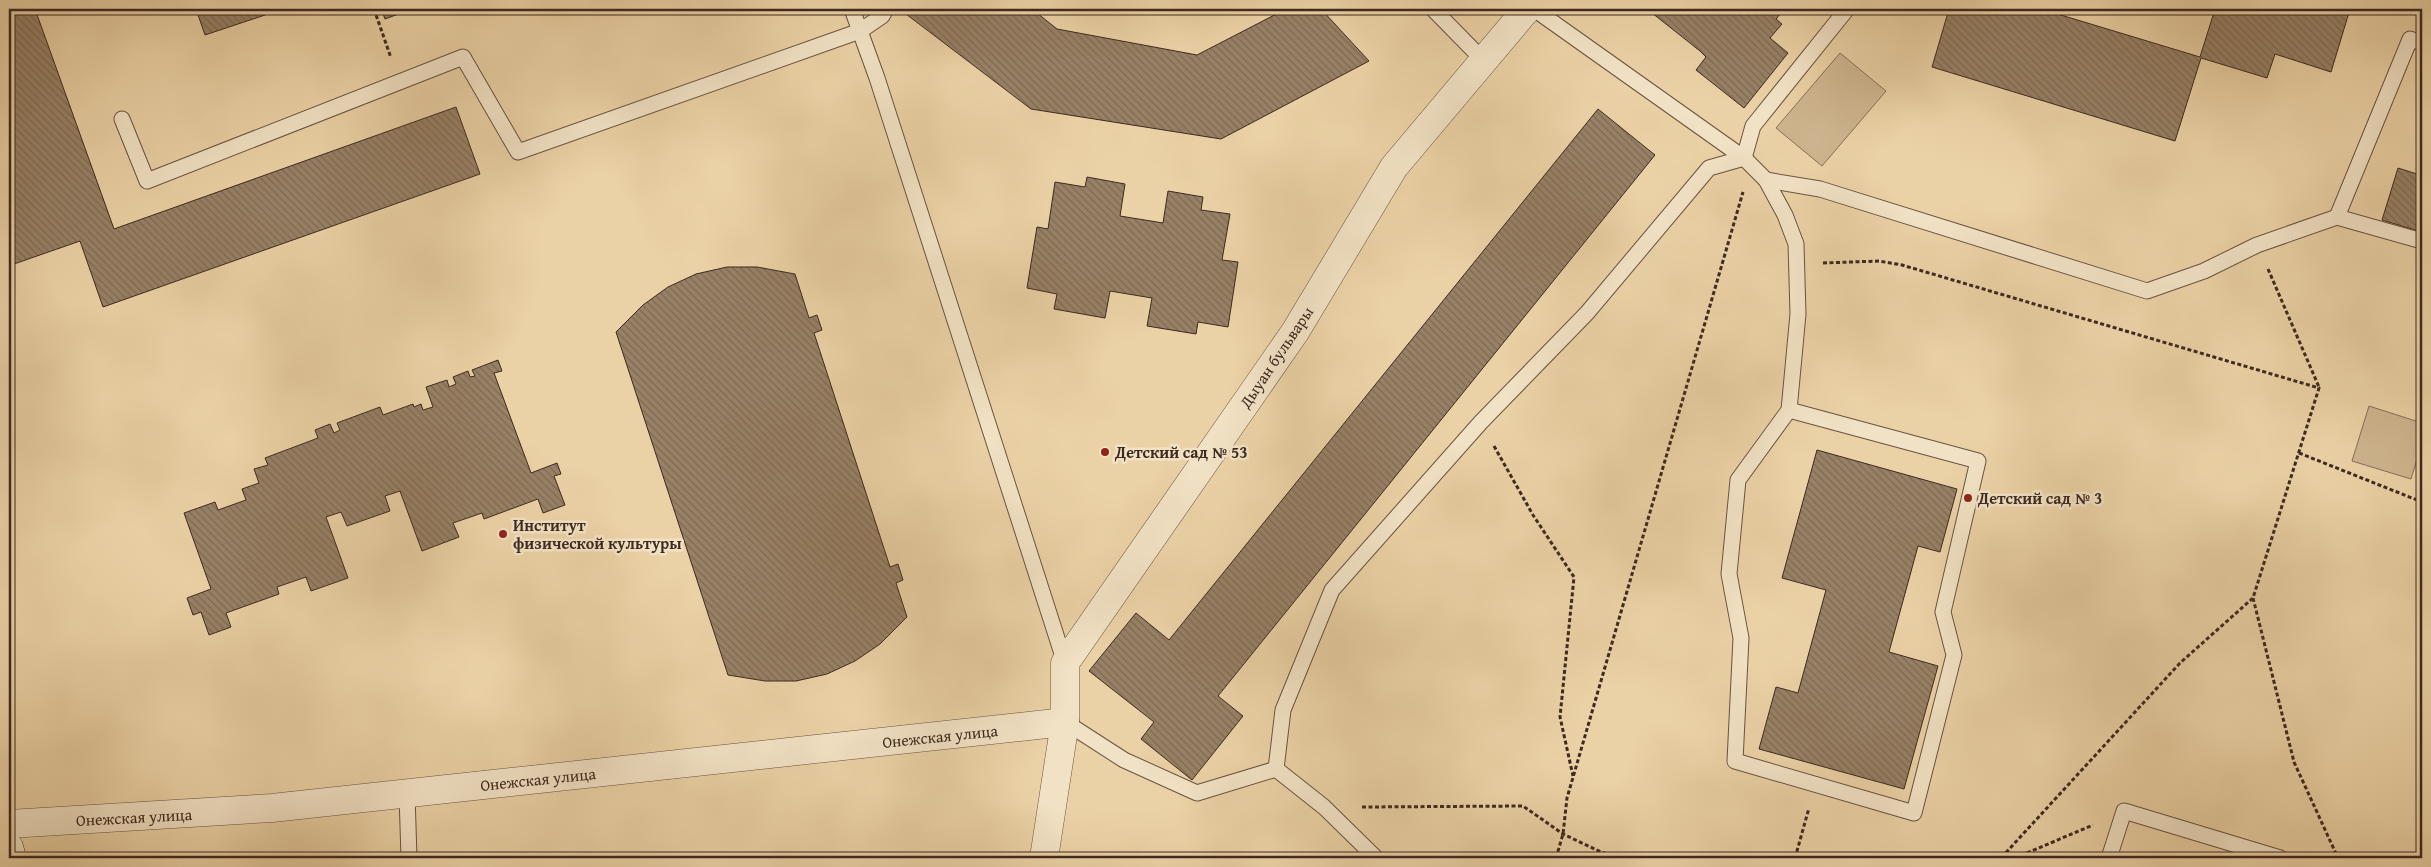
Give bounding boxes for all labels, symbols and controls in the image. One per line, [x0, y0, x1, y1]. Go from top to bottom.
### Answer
street label: Дыуан бульвары [1233, 301, 1319, 413]
place label: Детский сад № 53 [1114, 440, 1247, 464]
marker: Детский сад № 53 [1099, 446, 1111, 458]
place label: Детский сад № 3 [1977, 486, 2102, 510]
marker: Детский сад № 3 [1962, 492, 1974, 504]
place label: Институт физической культуры [513, 513, 682, 555]
marker: Институт физической культуры [497, 528, 509, 540]
street label: Онежская улица [881, 718, 999, 754]
street label: Онежская улица [479, 761, 597, 797]
street label: Онежская улица [75, 802, 193, 832]

